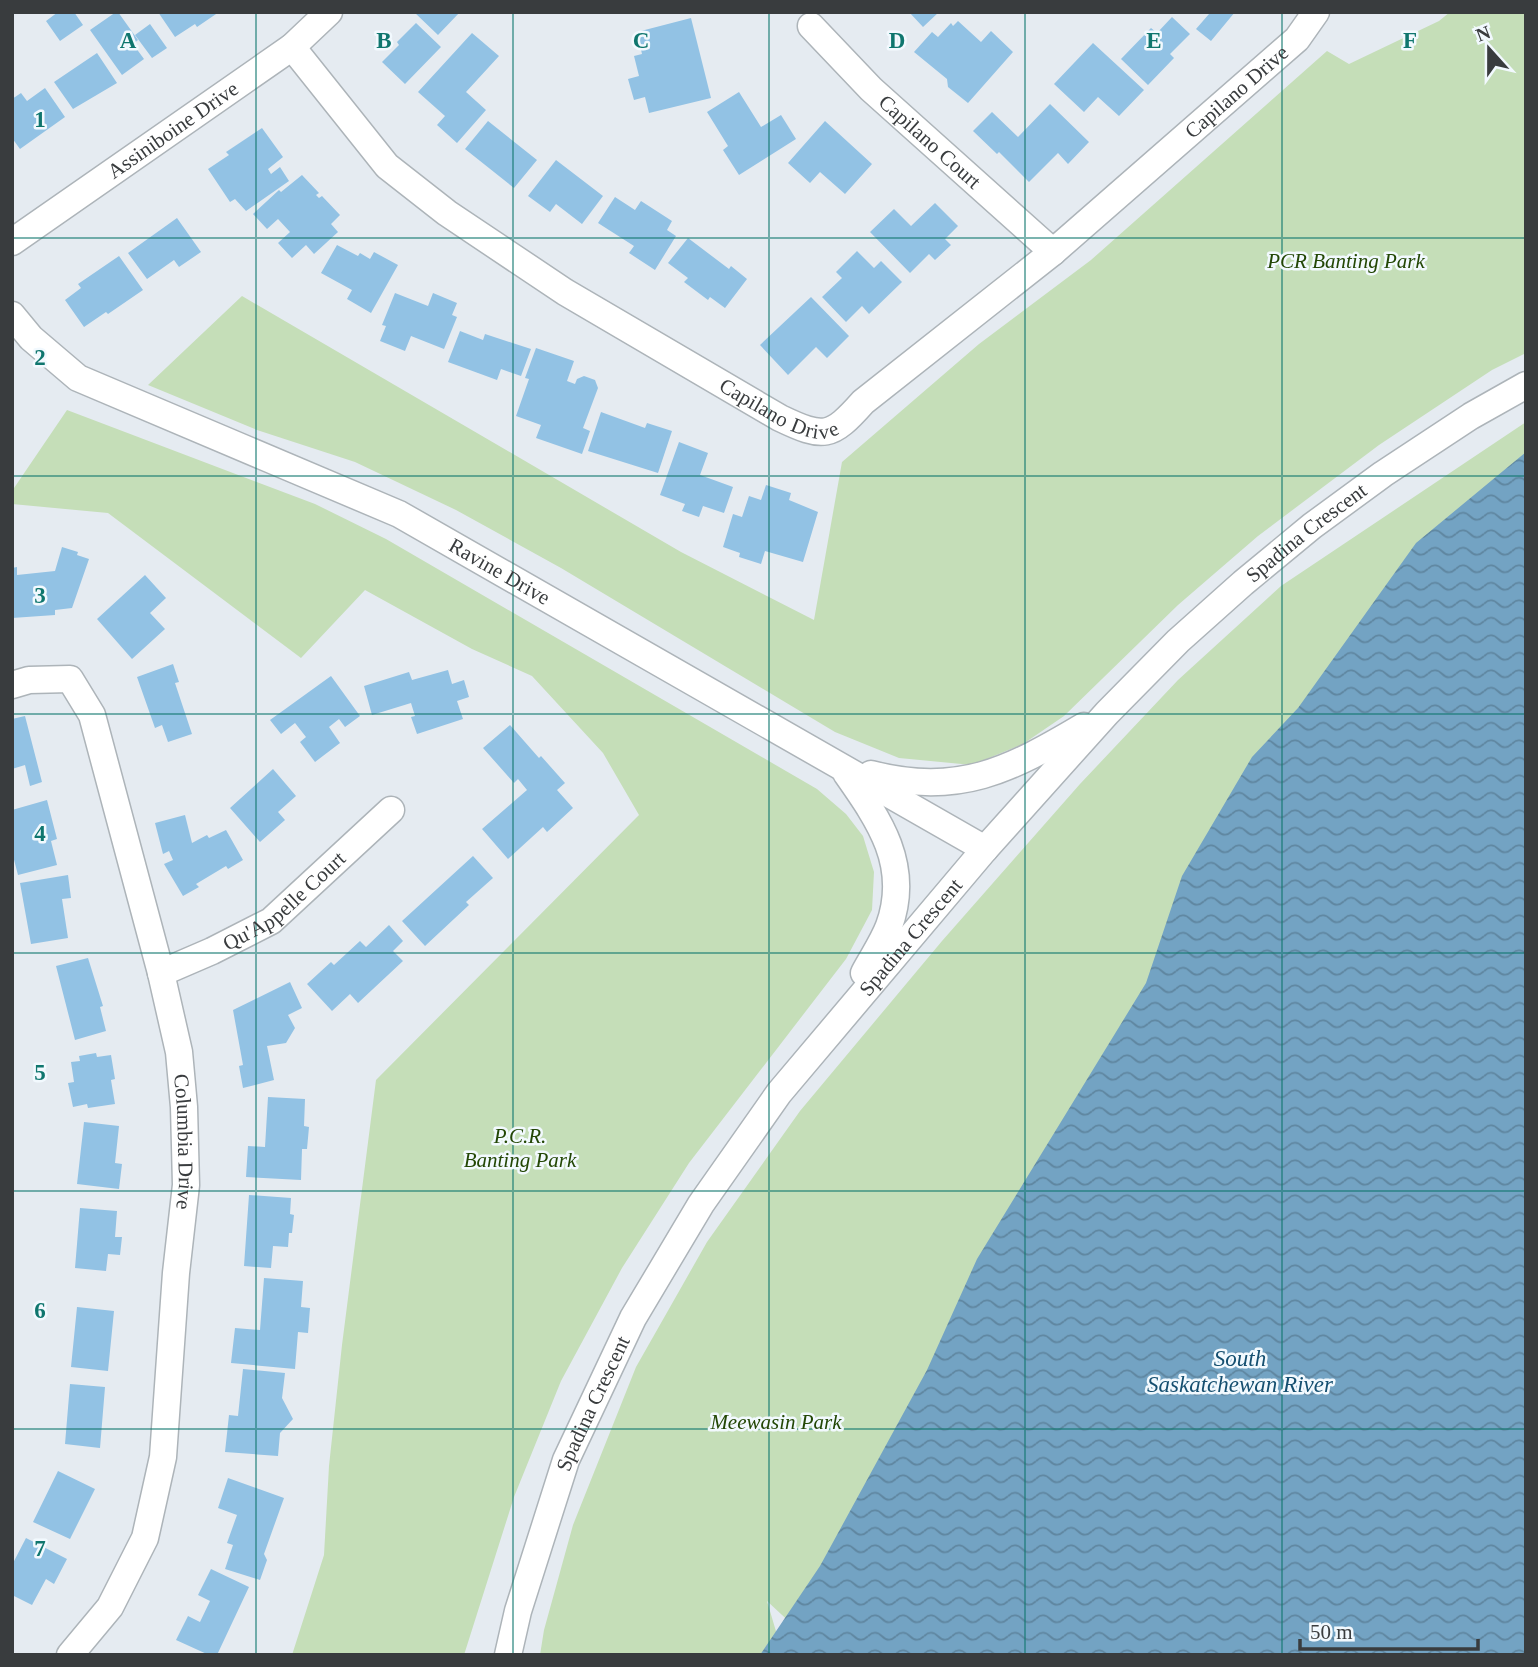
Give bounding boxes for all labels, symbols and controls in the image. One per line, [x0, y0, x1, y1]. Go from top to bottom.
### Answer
north arrow [1454, 14, 1524, 84]
text: N [1473, 21, 1494, 46]
text: A [120, 28, 137, 53]
text: B [376, 28, 392, 53]
text: C [633, 28, 649, 53]
text: D [889, 28, 905, 53]
text: E [1146, 28, 1162, 53]
text: F [1403, 28, 1417, 53]
street label: Capilano Drive [1180, 40, 1293, 143]
street label: Assiniboine Drive [103, 76, 243, 184]
street label: Capilano Court [874, 90, 986, 194]
text: 1 [34, 107, 46, 132]
park label: PCR Banting Park [1266, 249, 1425, 273]
text: 2 [34, 345, 46, 370]
street label: Capilano Drive [715, 373, 843, 444]
street label: Spadina Crescent [1241, 478, 1371, 587]
street label: Ravine Drive [445, 533, 554, 610]
text: 3 [34, 583, 46, 608]
text: 4 [34, 821, 46, 846]
street label: Qu'Appelle Court [219, 846, 350, 955]
street label: Spadina Crescent [854, 873, 967, 1001]
text: 5 [34, 1060, 46, 1085]
street label: Columbia Drive [169, 1073, 198, 1211]
park label: P.C.R. Banting Park [464, 1124, 577, 1172]
text: 6 [34, 1298, 46, 1323]
street label: Spadina Crescent [551, 1332, 635, 1474]
water label: South Saskatchewan River [1147, 1346, 1334, 1397]
park label: Meewasin Park [709, 1410, 842, 1434]
text: 7 [34, 1536, 46, 1561]
scale bar [1300, 1608, 1478, 1652]
text: 50 m [1310, 1620, 1353, 1644]

